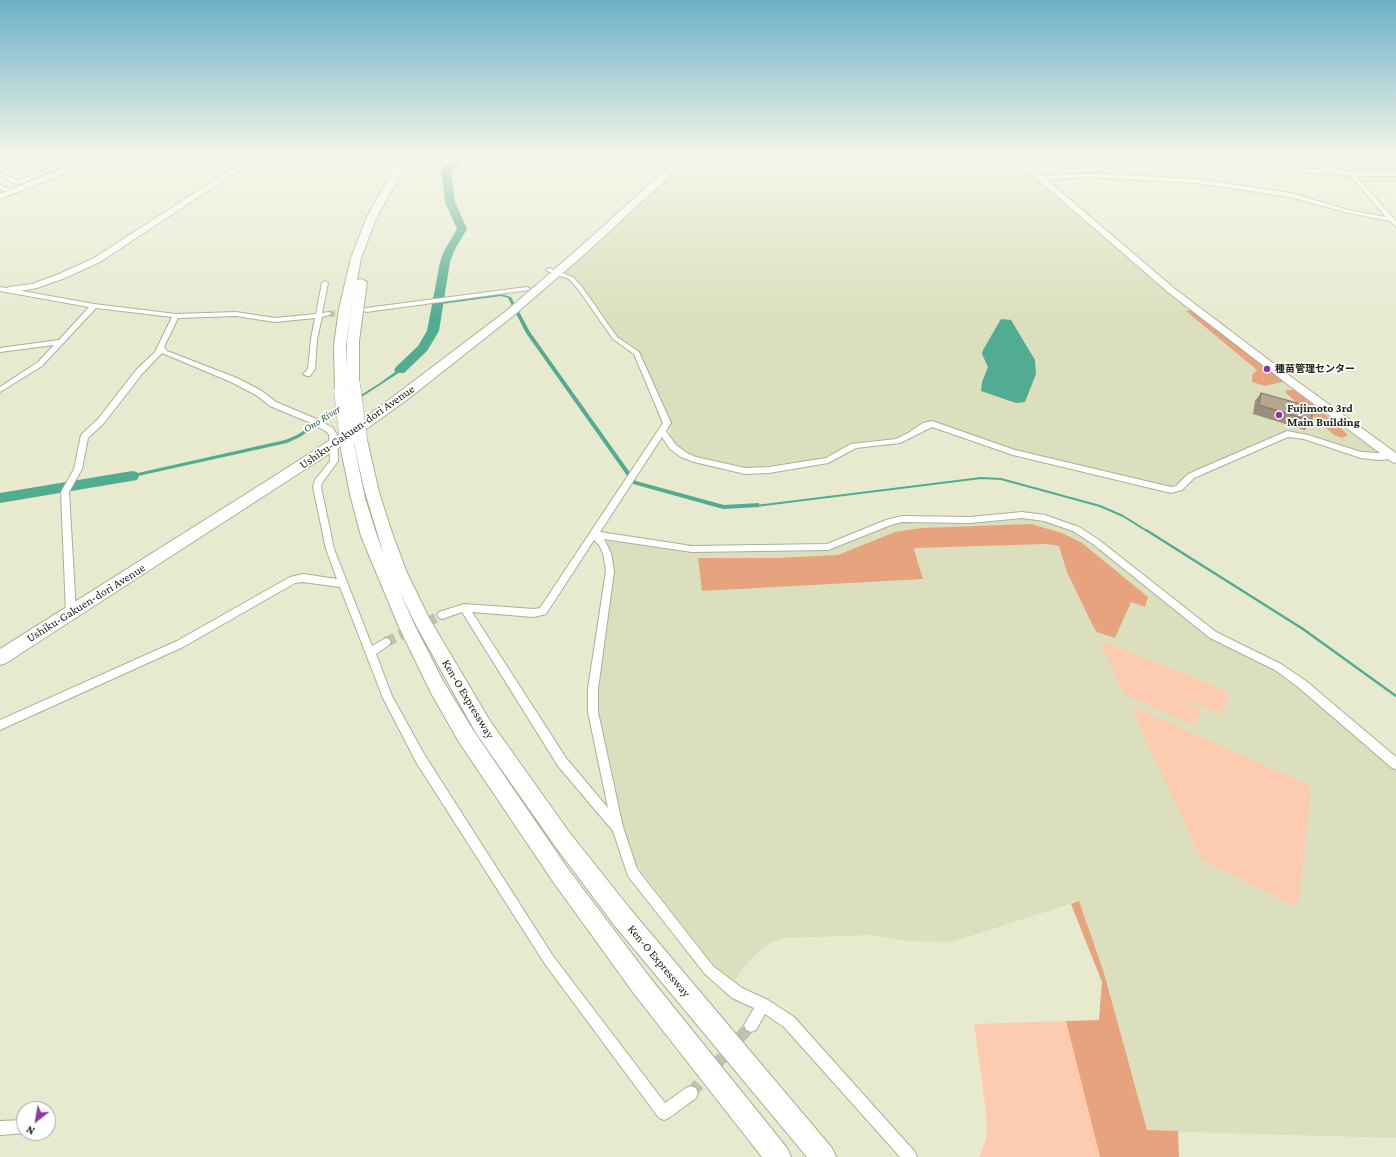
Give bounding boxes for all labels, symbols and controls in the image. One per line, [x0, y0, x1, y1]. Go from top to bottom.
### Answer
place label: 種苗管理センター [1275, 363, 1355, 375]
marker: 種苗管理センター [1262, 364, 1272, 374]
street label: Ushiku-Gakuen-dori Avenue [297, 382, 417, 472]
place label: Fujimoto 3rd Main Building [1287, 401, 1360, 429]
water label: Ono River [301, 402, 343, 436]
marker: Fujimoto 3rd Main Building [1274, 410, 1284, 420]
street label: Ushiku-Gakuen-dori Avenue [24, 561, 148, 645]
street label: Ken-O Expressway [439, 657, 497, 741]
street label: Ken-O Expressway [625, 922, 693, 1000]
north arrow [16, 1101, 56, 1141]
text: N [24, 1123, 37, 1138]

